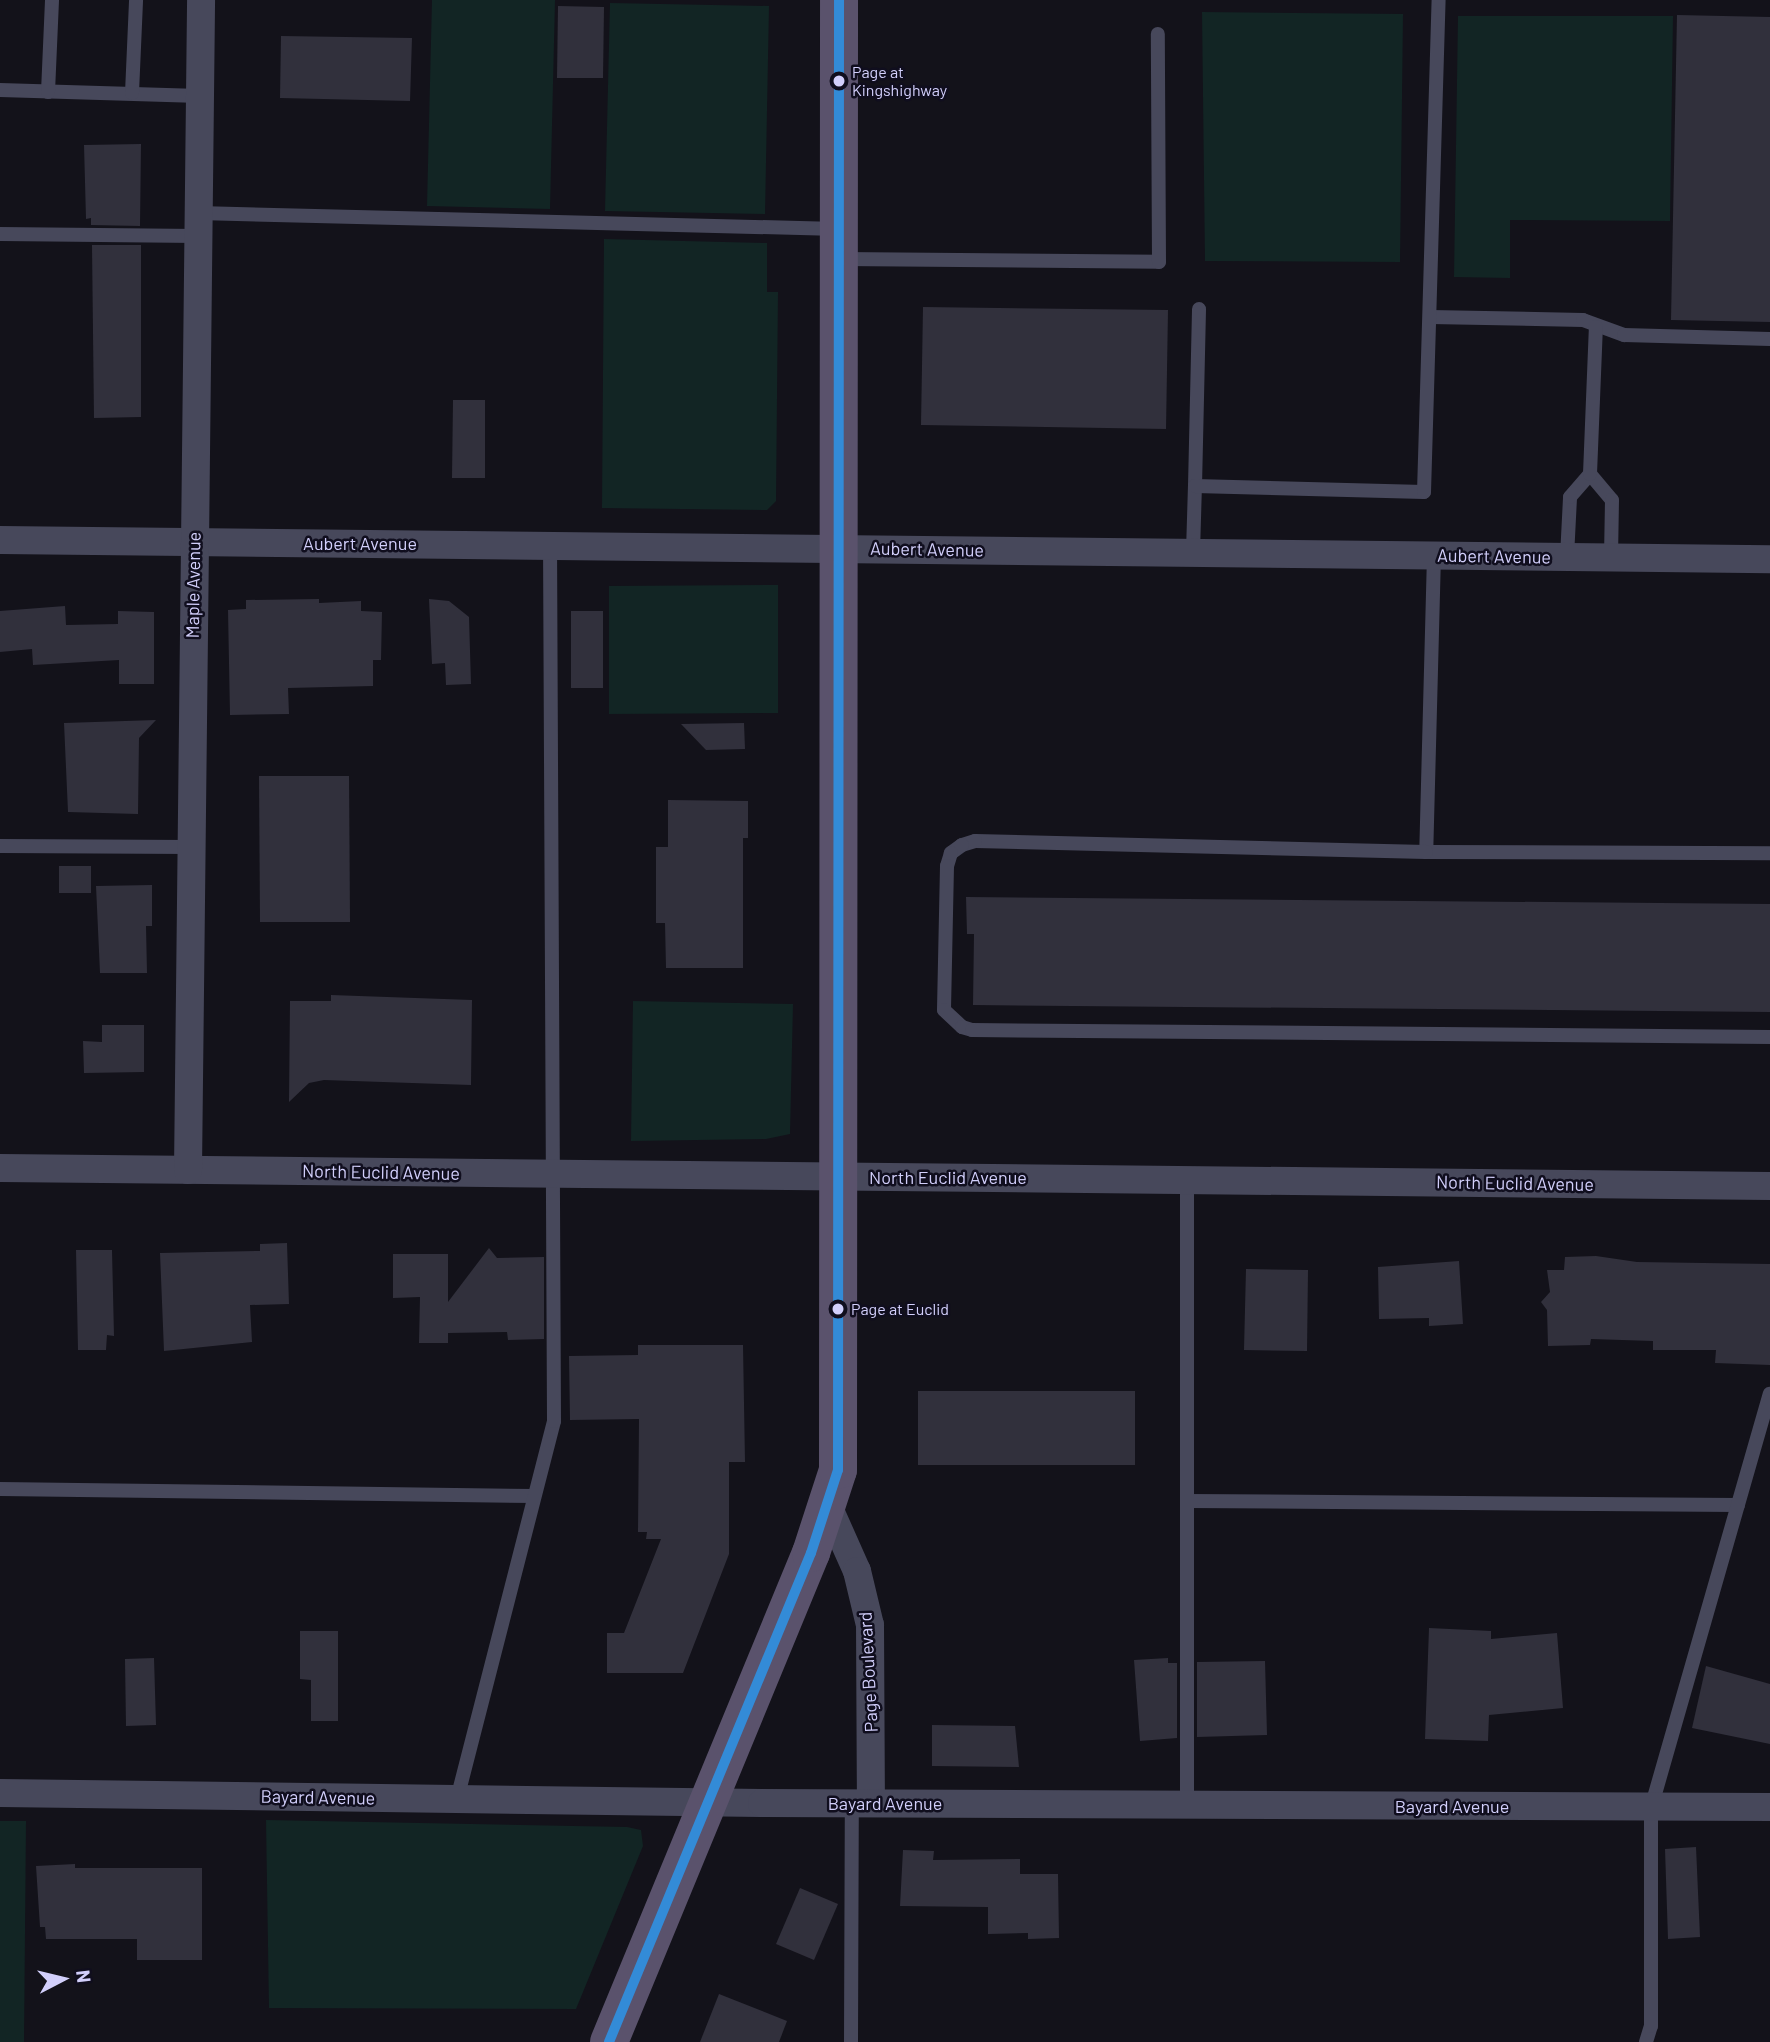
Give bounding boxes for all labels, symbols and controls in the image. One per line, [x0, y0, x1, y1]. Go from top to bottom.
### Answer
place label: Page at Kingshighway [852, 62, 947, 100]
marker: Page at Kingshighway [832, 74, 846, 88]
street label: Maple Avenue [181, 532, 205, 638]
street label: Aubert Avenue [303, 532, 417, 554]
street label: Aubert Avenue [870, 537, 984, 561]
street label: Aubert Avenue [1437, 544, 1551, 568]
street label: North Euclid Avenue [302, 1160, 460, 1184]
street label: North Euclid Avenue [869, 1166, 1027, 1188]
street label: North Euclid Avenue [1436, 1171, 1594, 1195]
place label: Page at Euclid [851, 1299, 949, 1319]
marker: Page at Euclid [831, 1302, 845, 1316]
street label: Page Boulevard [854, 1611, 882, 1733]
street label: Bayard Avenue [260, 1785, 376, 1809]
street label: Bayard Avenue [828, 1792, 942, 1814]
street label: Bayard Avenue [1395, 1795, 1509, 1817]
north arrow [28, 1944, 98, 2014]
text: N [72, 1969, 97, 1984]

